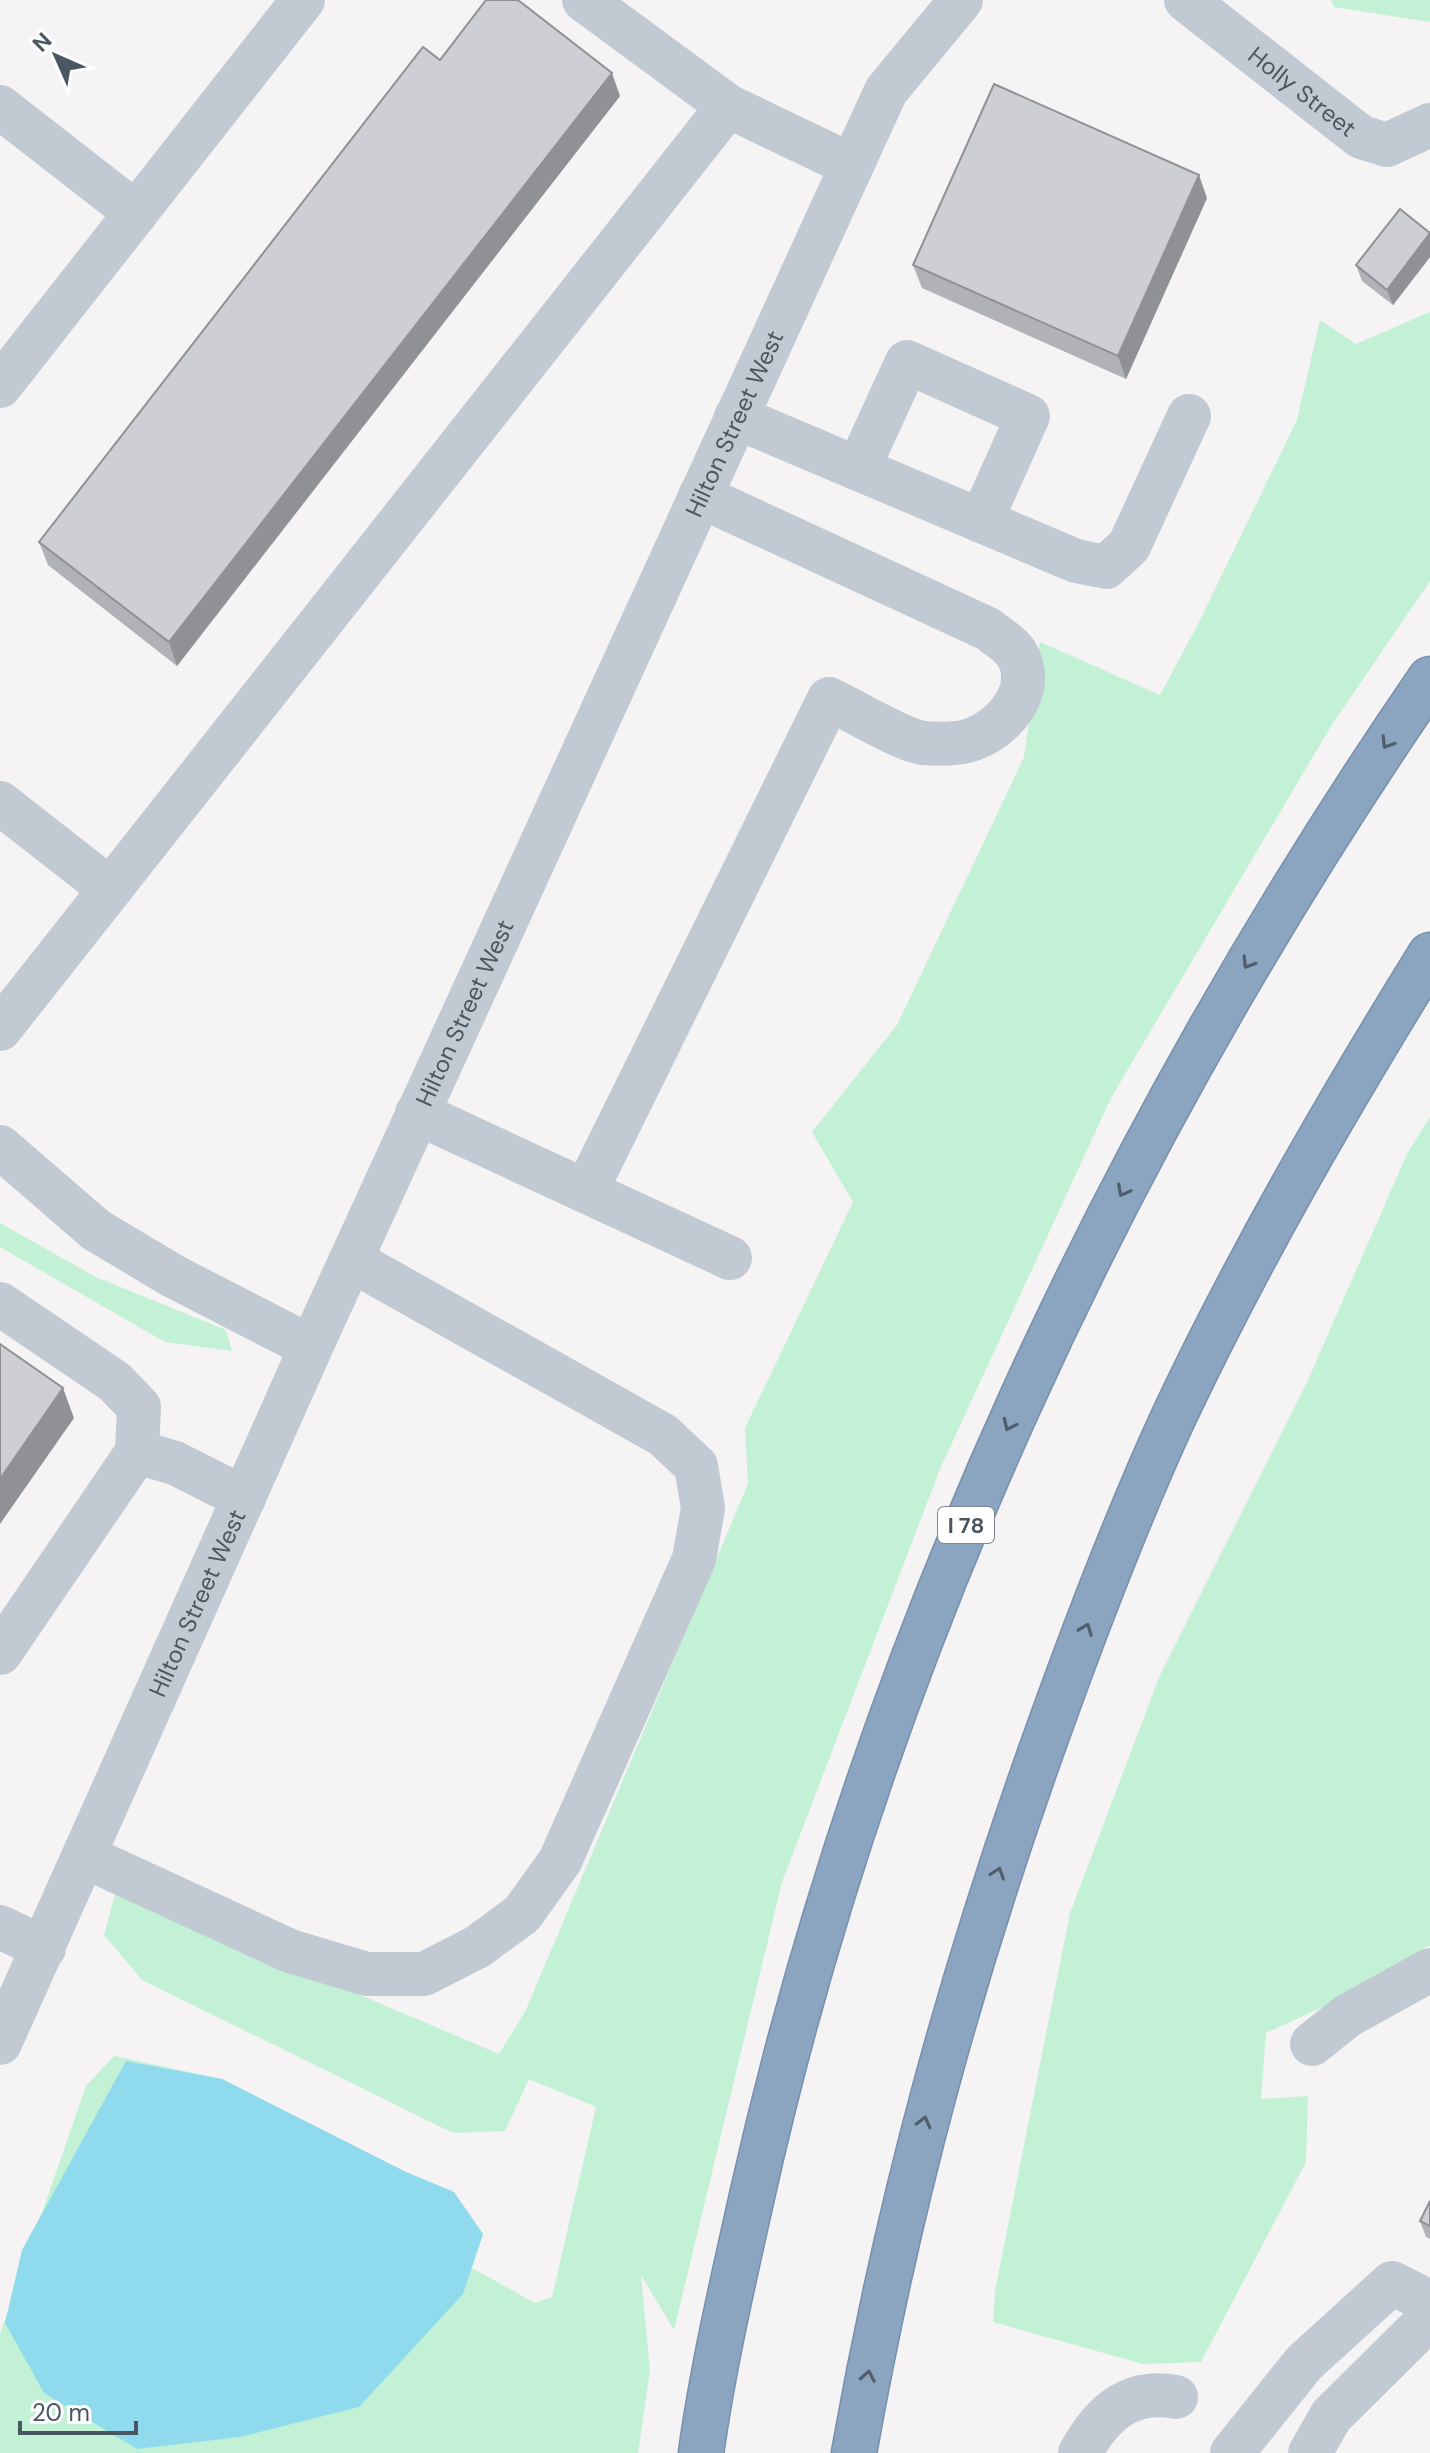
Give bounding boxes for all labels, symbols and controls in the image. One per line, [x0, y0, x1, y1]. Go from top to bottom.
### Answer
north arrow [16, 16, 96, 96]
text: N [26, 26, 58, 58]
street label: Holly Street [1242, 39, 1363, 143]
street label: Hilton Street West [678, 325, 790, 522]
one-way arrow [1381, 735, 1396, 749]
street label: Hilton Street West [408, 914, 520, 1111]
one-way arrow [1242, 954, 1258, 969]
one-way arrow [1117, 1183, 1132, 1198]
one-way arrow [1003, 1417, 1019, 1431]
street label: Hilton Street West [141, 1504, 252, 1701]
road number: I 78 [938, 1507, 994, 1543]
one-way arrow [1076, 1623, 1093, 1637]
one-way arrow [989, 1867, 1005, 1881]
one-way arrow [914, 2116, 931, 2130]
one-way arrow [858, 2369, 875, 2383]
scale bar [20, 2385, 136, 2435]
text: 20 m [32, 2397, 90, 2428]

